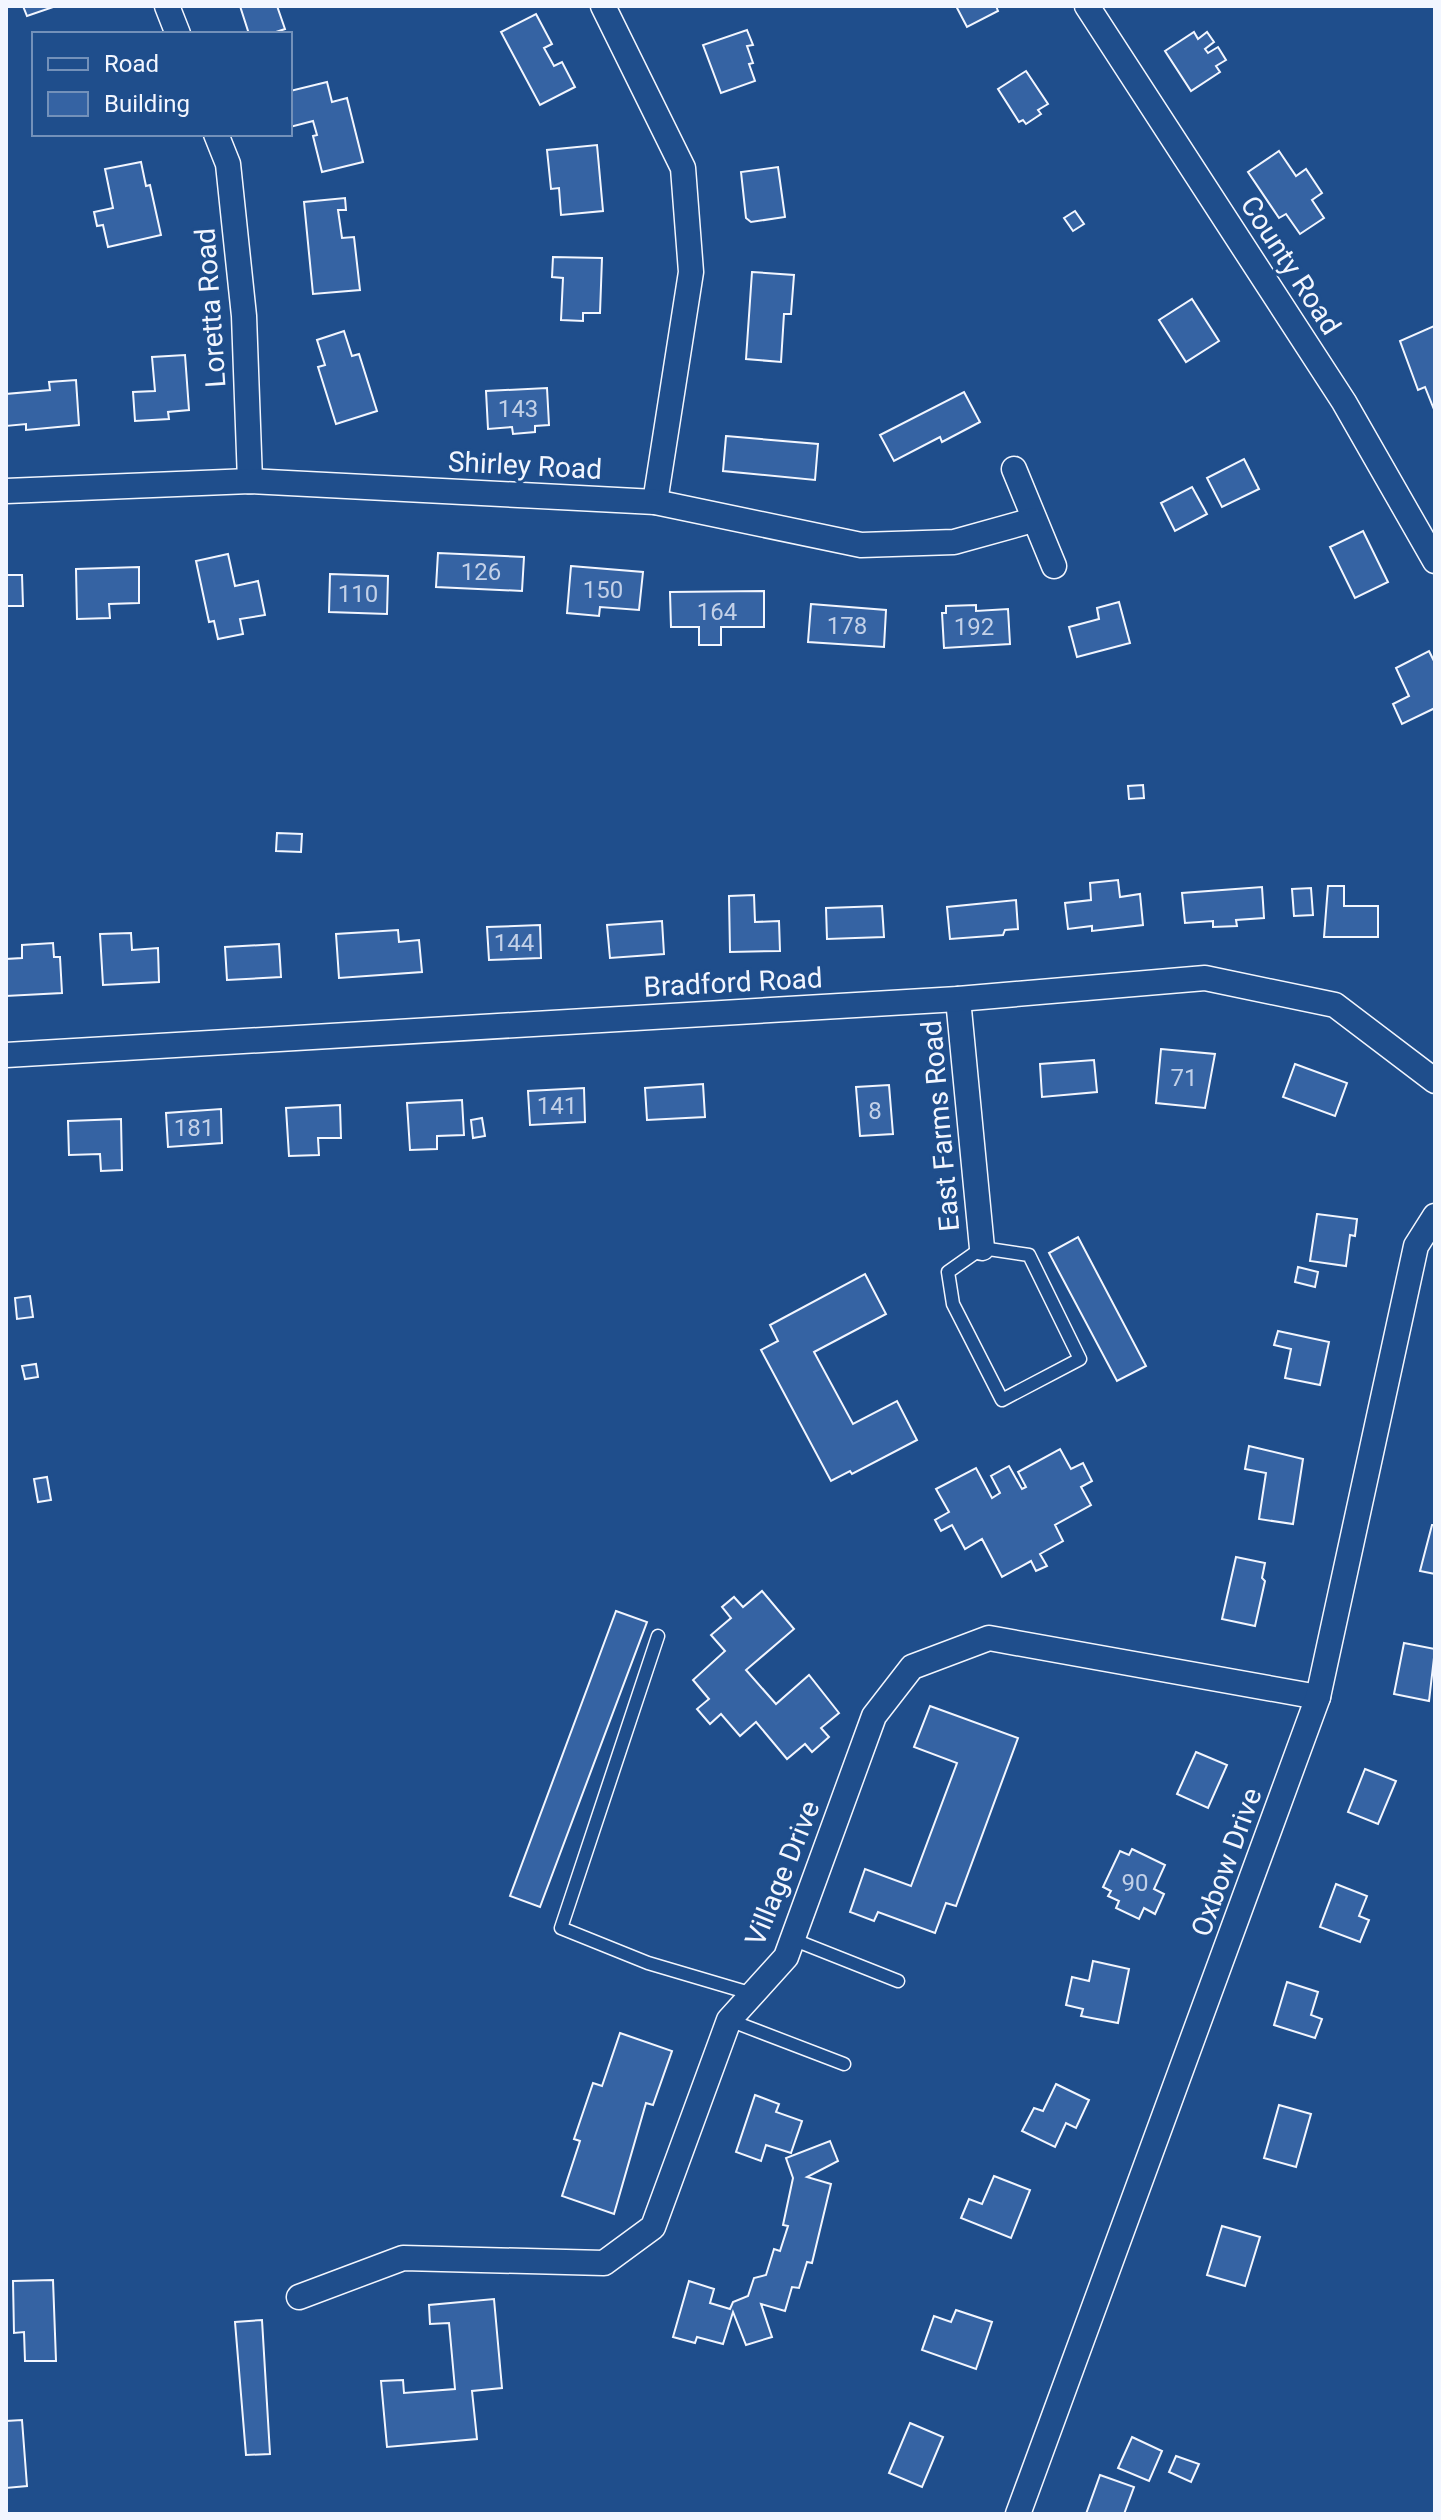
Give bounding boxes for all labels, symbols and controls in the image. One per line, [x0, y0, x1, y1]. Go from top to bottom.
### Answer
legend [32, 32, 292, 136]
text: Road [104, 50, 159, 78]
text: Building [104, 90, 190, 118]
street label: County Road [1234, 190, 1348, 341]
street label: Loretta Road [188, 227, 233, 389]
house number: 143 [498, 395, 538, 423]
street label: Shirley Road [447, 445, 603, 486]
house number: 126 [461, 558, 501, 586]
house number: 150 [583, 576, 623, 604]
house number: 110 [338, 580, 378, 608]
house number: 164 [697, 598, 737, 626]
house number: 178 [827, 612, 867, 640]
house number: 192 [954, 613, 994, 641]
house number: 144 [494, 929, 534, 957]
street label: Bradford Road [643, 961, 823, 1004]
street label: East Farms Road [915, 1019, 966, 1233]
house number: 71 [1171, 1064, 1197, 1092]
house number: 141 [537, 1092, 577, 1120]
house number: 8 [868, 1097, 882, 1125]
house number: 181 [174, 1114, 214, 1142]
street label: Oxbow Drive [1184, 1783, 1269, 1941]
street label: Village Drive [738, 1796, 827, 1951]
house number: 90 [1122, 1869, 1148, 1897]

